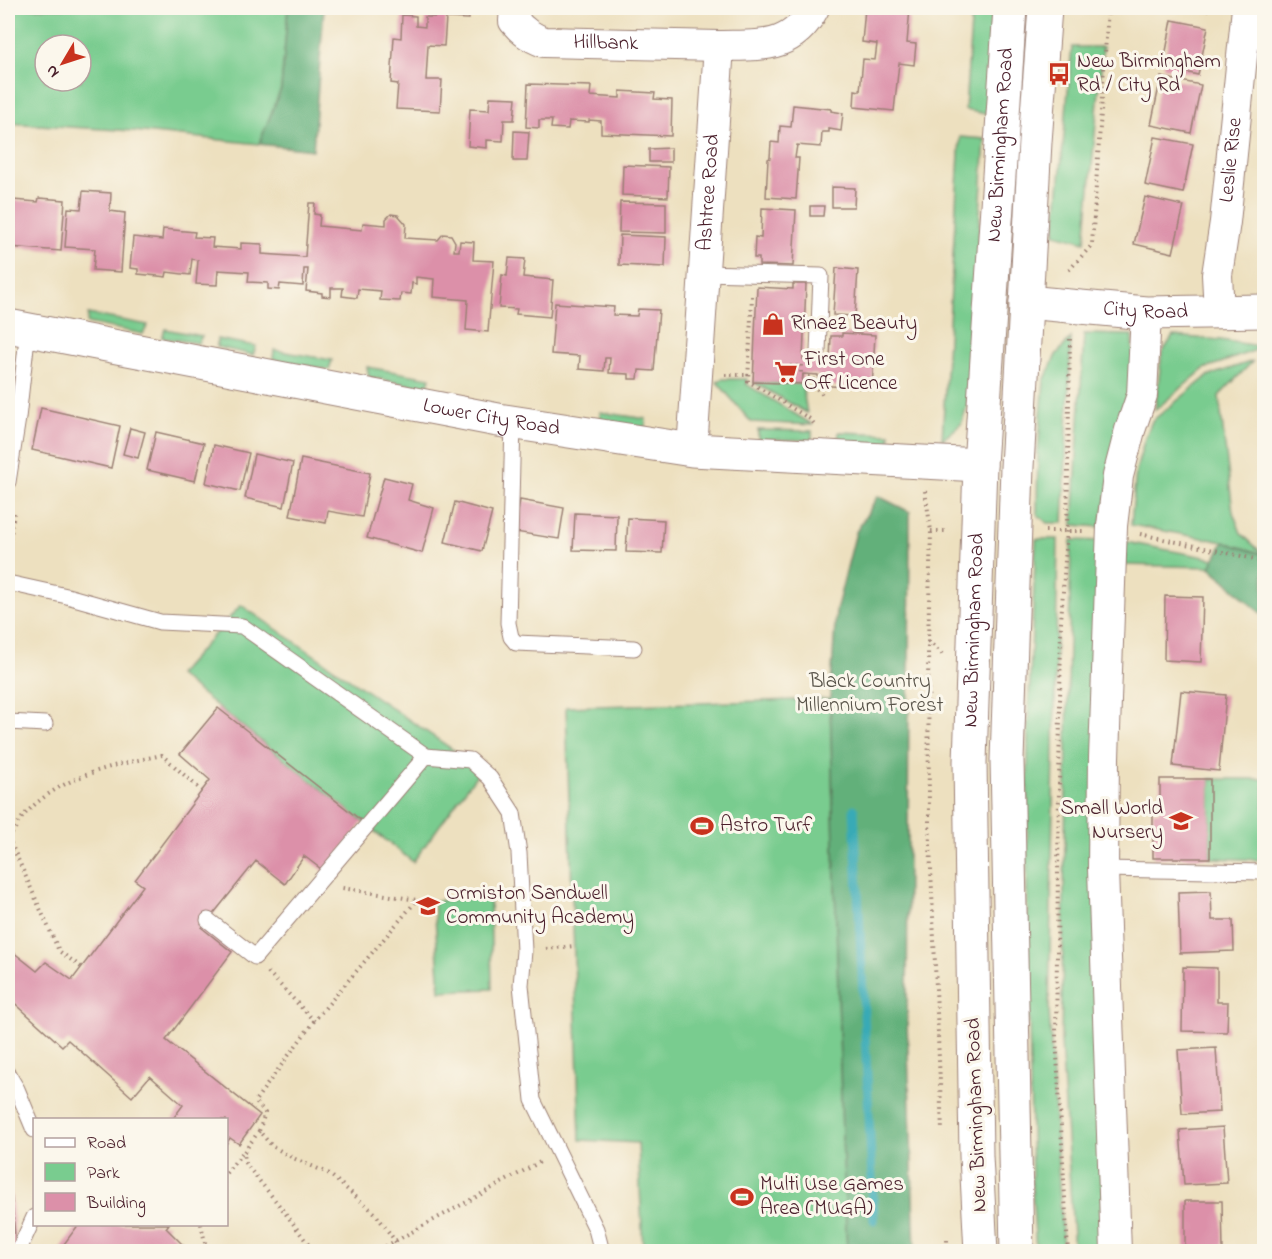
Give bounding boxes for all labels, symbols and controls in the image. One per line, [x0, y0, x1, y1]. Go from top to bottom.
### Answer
street label: Hillbank [573, 28, 640, 59]
north arrow [33, 33, 93, 93]
street label: New Birmingham Road [980, 47, 1022, 243]
place label: New Birmingham Rd / City Rd [1077, 47, 1221, 103]
text: N [40, 59, 66, 83]
bus stop icon: New Birmingham Rd / City Rd [1046, 61, 1072, 87]
street label: Leslie Rise [1212, 115, 1251, 204]
street label: Ashtree Road [690, 133, 728, 252]
street label: City Road [1102, 294, 1188, 329]
place label: Rinaez Beauty [791, 309, 917, 341]
shop icon: Rinaez Beauty [760, 311, 786, 337]
place label: First One Off Licence [803, 345, 898, 399]
supermarket icon: First One Off Licence [773, 359, 799, 385]
street label: Lower City Road [420, 391, 562, 444]
street label: New Birmingham Road [956, 532, 993, 728]
park label: Black Country Millennium Forest [796, 667, 944, 721]
place label: Small World Nursery [1061, 794, 1163, 850]
school or university icon: Small World Nursery [1168, 808, 1194, 834]
place label: Astro Turf [720, 811, 813, 841]
sports icon: Astro Turf [689, 813, 715, 839]
place label: Ormiston Sandwell Community Academy [446, 879, 634, 935]
school or university icon: Ormiston Sandwell Community Academy [415, 893, 441, 919]
street label: New Birmingham Road [959, 1017, 997, 1213]
legend [33, 1118, 228, 1226]
text: Road [87, 1131, 126, 1157]
text: Park [87, 1161, 120, 1187]
place label: Multi Use Games Area (MUGA) [760, 1170, 904, 1224]
sports icon: Multi Use Games Area (MUGA) [729, 1184, 755, 1210]
text: Building [86, 1191, 146, 1218]

